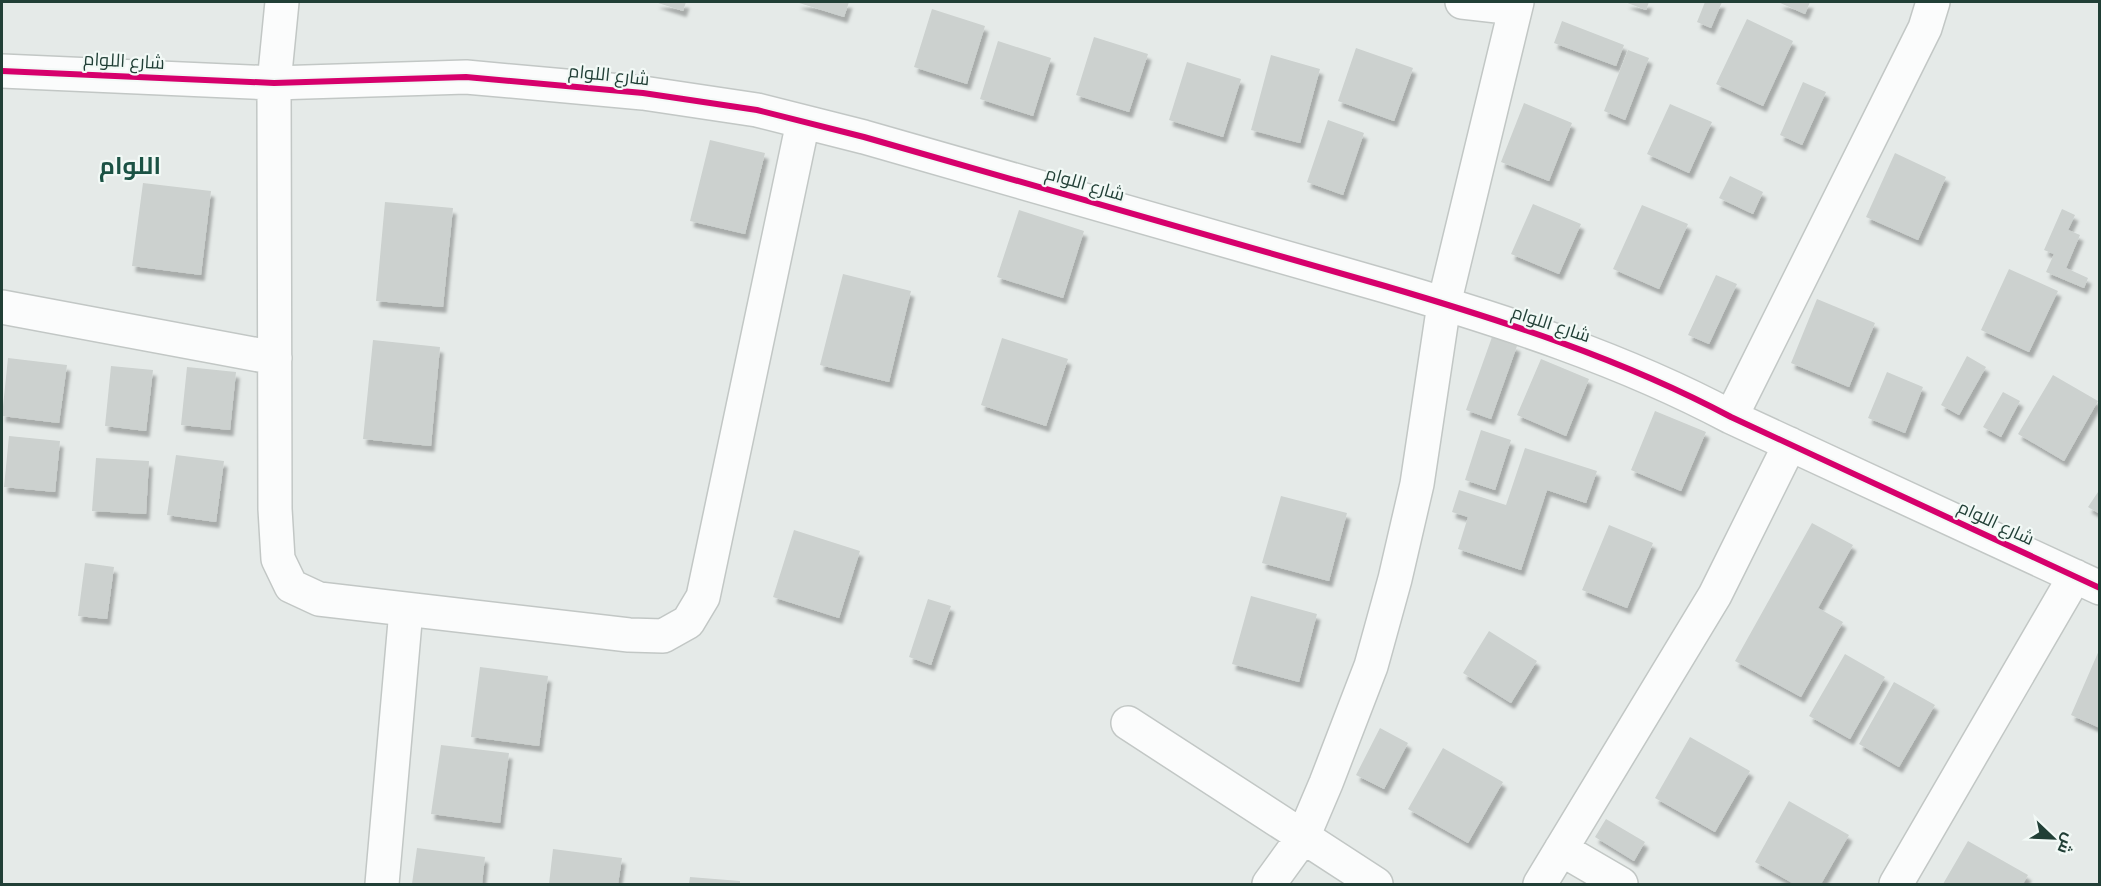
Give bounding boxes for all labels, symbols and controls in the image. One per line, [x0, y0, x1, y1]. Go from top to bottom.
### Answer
street label: شارع اللوام [83, 47, 165, 75]
street label: شارع اللوام [567, 59, 651, 91]
district label: اللوام [99, 150, 161, 182]
street label: شارع اللوام [1043, 161, 1127, 207]
street label: شارع اللوام [1509, 300, 1593, 348]
street label: شارع اللوام [1954, 495, 2038, 551]
north arrow [2023, 808, 2083, 868]
text: ش [2053, 830, 2080, 857]

